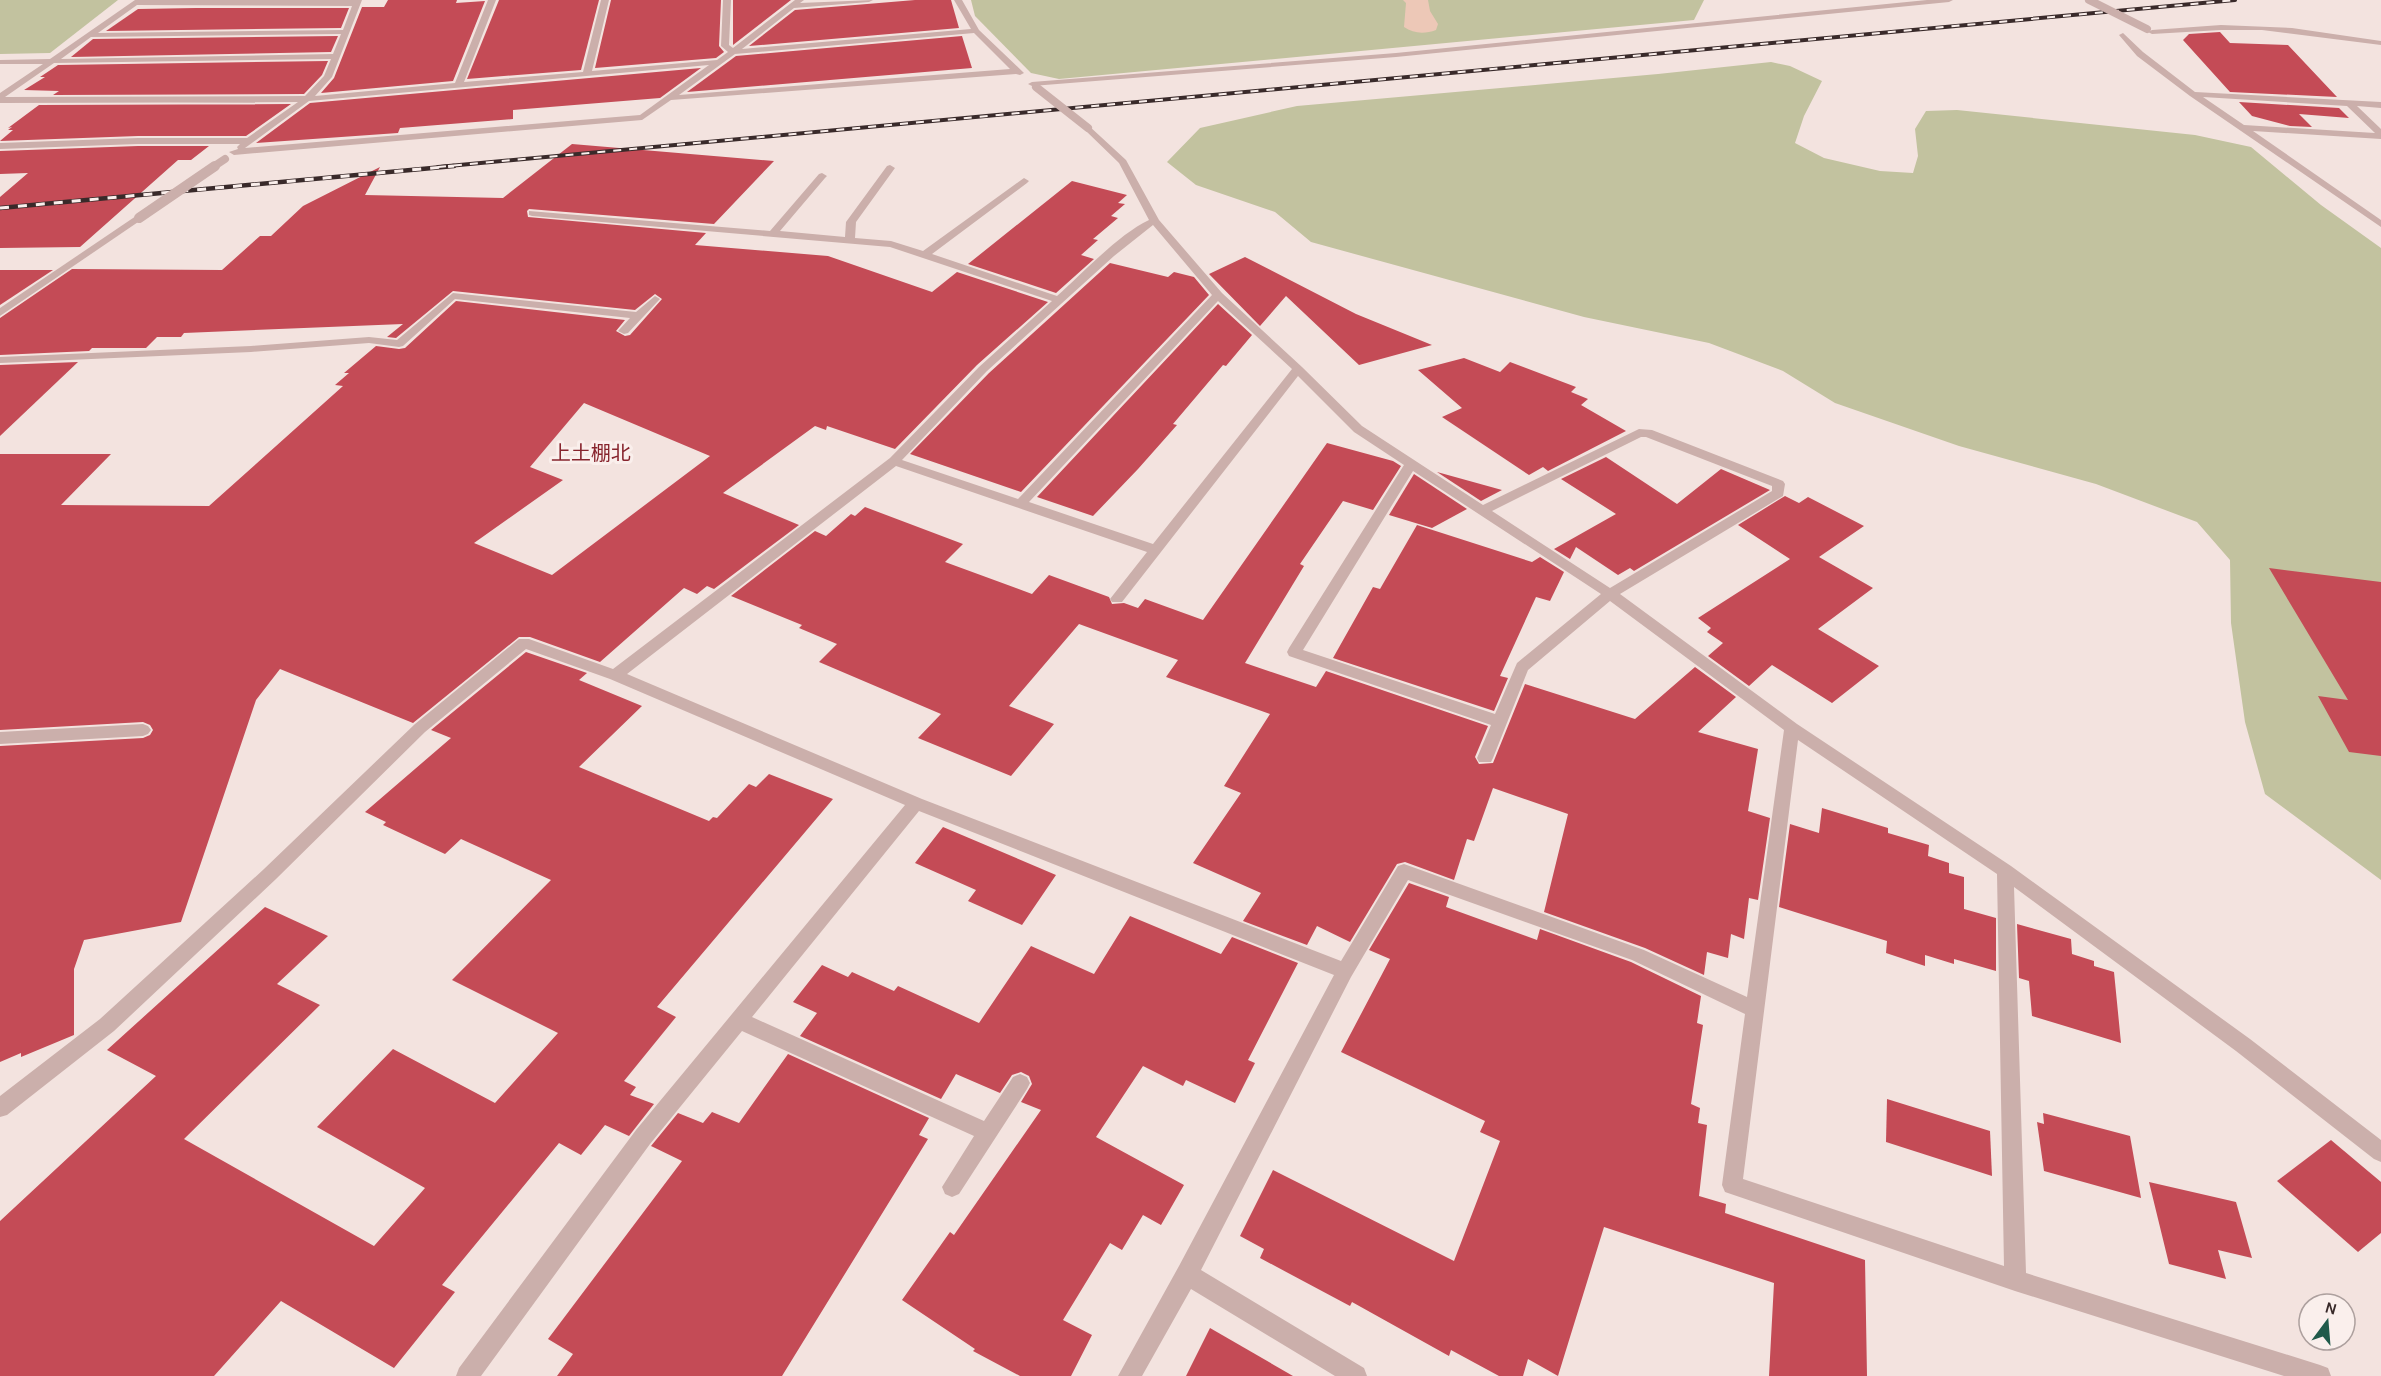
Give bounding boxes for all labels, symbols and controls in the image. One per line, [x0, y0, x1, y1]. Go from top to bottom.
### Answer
district label: 上土棚北 [551, 442, 631, 465]
north arrow [2297, 1292, 2357, 1352]
text: N [2323, 1297, 2339, 1319]

